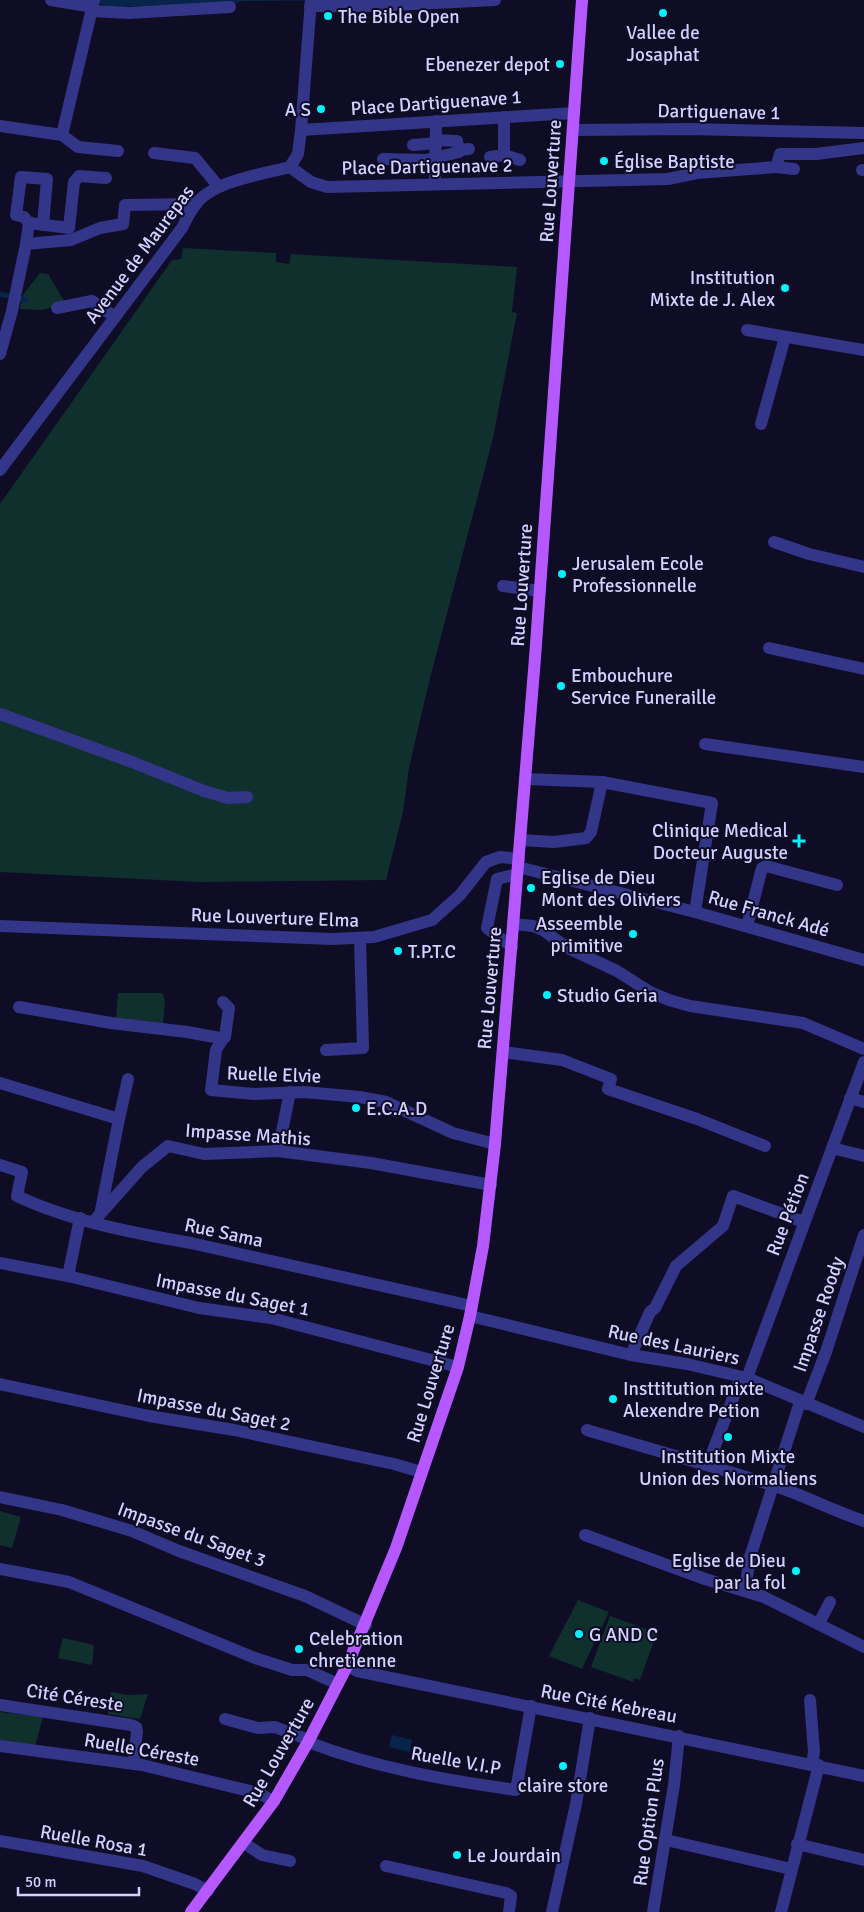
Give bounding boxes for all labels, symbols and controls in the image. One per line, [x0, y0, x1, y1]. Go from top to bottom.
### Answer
place label: The Bible Open [338, 5, 460, 29]
marker: Vallee de Josaphat [657, 7, 669, 19]
marker: The Bible Open [322, 10, 334, 22]
place label: Vallee de Josaphat [626, 21, 700, 67]
place label: Ebenezer depot [425, 53, 550, 77]
marker: Ebenezer depot [554, 58, 566, 70]
street label: Place Dartiguenave 1 [350, 85, 522, 121]
place label: A S [285, 98, 311, 122]
street label: Dartiguenave 1 [657, 99, 781, 125]
marker: A S [315, 103, 327, 115]
street label: Rue Louverture [535, 119, 567, 243]
place label: Église Baptiste [614, 150, 735, 174]
street label: Place Dartiguenave 2 [341, 154, 513, 180]
marker: Église Baptiste [598, 155, 610, 167]
street label: Avenue de Maurepas [80, 181, 200, 328]
place label: Institution Mixte de J. Alex [650, 266, 775, 312]
marker: Institution Mixte de J. Alex [779, 282, 791, 294]
street label: Rue Louverture [506, 523, 538, 647]
place label: Jerusalem Ecole Professionnelle [572, 552, 704, 598]
marker: Jerusalem Ecole Professionnelle [556, 568, 568, 580]
place label: Embouchure Service Funeraille [571, 664, 716, 710]
marker: Embouchure Service Funeraille [555, 680, 567, 692]
place label: Clinique Medical Docteur Auguste [652, 819, 788, 865]
marker: Clinique Medical Docteur Auguste [792, 834, 806, 848]
place label: Eglise de Dieu Mont des Oliviers [541, 866, 681, 912]
marker: Eglise de Dieu Mont des Oliviers [525, 882, 537, 894]
street label: Rue Franck Adé [705, 885, 832, 943]
street label: Rue Louverture Elma [190, 903, 360, 933]
place label: Asseemble primitive [536, 912, 623, 958]
street label: Rue Louverture [473, 926, 507, 1051]
marker: Asseemble primitive [627, 928, 639, 940]
place label: T.P.T.C [408, 940, 456, 964]
marker: T.P.T.C [392, 945, 404, 957]
place label: Studio Geria [557, 984, 658, 1008]
marker: Studio Geria [541, 989, 553, 1001]
street label: Ruelle Elvie [226, 1061, 322, 1089]
place label: E.C.A.D [366, 1097, 427, 1121]
marker: E.C.A.D [350, 1102, 362, 1114]
street label: Impasse Mathis [184, 1119, 312, 1151]
street label: Rue Pétion [761, 1169, 815, 1259]
street label: Rue Sama [182, 1213, 265, 1253]
street label: Impasse Roody [788, 1253, 850, 1375]
street label: Impasse du Saget 1 [154, 1268, 312, 1322]
street label: Rue des Lauriers [606, 1319, 742, 1371]
street label: Rue Louverture [401, 1321, 460, 1446]
place label: Insttitution mixte Alexendre Petion [623, 1377, 764, 1423]
street label: Impasse du Saget 2 [135, 1383, 293, 1437]
marker: Insttitution mixte Alexendre Petion [607, 1393, 619, 1405]
marker: Institution Mixte Union des Normaliens [722, 1431, 734, 1443]
place label: Institution Mixte Union des Normaliens [639, 1445, 817, 1491]
street label: Impasse du Saget 3 [114, 1497, 269, 1573]
place label: Eglise de Dieu par la fol [672, 1549, 786, 1595]
marker: Eglise de Dieu par la fol [790, 1565, 802, 1577]
place label: G AND C [589, 1623, 658, 1647]
place label: Celebration chretienne [309, 1627, 403, 1673]
marker: G AND C [573, 1628, 585, 1640]
marker: Celebration chretienne [293, 1643, 305, 1655]
street label: Cité Céreste [25, 1678, 125, 1718]
street label: Rue Cité Kebreau [539, 1679, 679, 1729]
street label: Rue Louverture [238, 1693, 320, 1812]
street label: Ruelle Céreste [82, 1728, 201, 1772]
street label: Ruelle V.I.P [409, 1741, 503, 1781]
street label: Rue Option Plus [628, 1757, 670, 1888]
marker: claire store [557, 1760, 569, 1772]
place label: claire store [518, 1774, 608, 1798]
street label: Ruelle Rosa 1 [38, 1820, 149, 1862]
place label: Le Jourdain [467, 1844, 561, 1868]
marker: Le Jourdain [451, 1849, 463, 1861]
scale bar [18, 1864, 139, 1896]
text: 50 m [25, 1873, 56, 1891]

